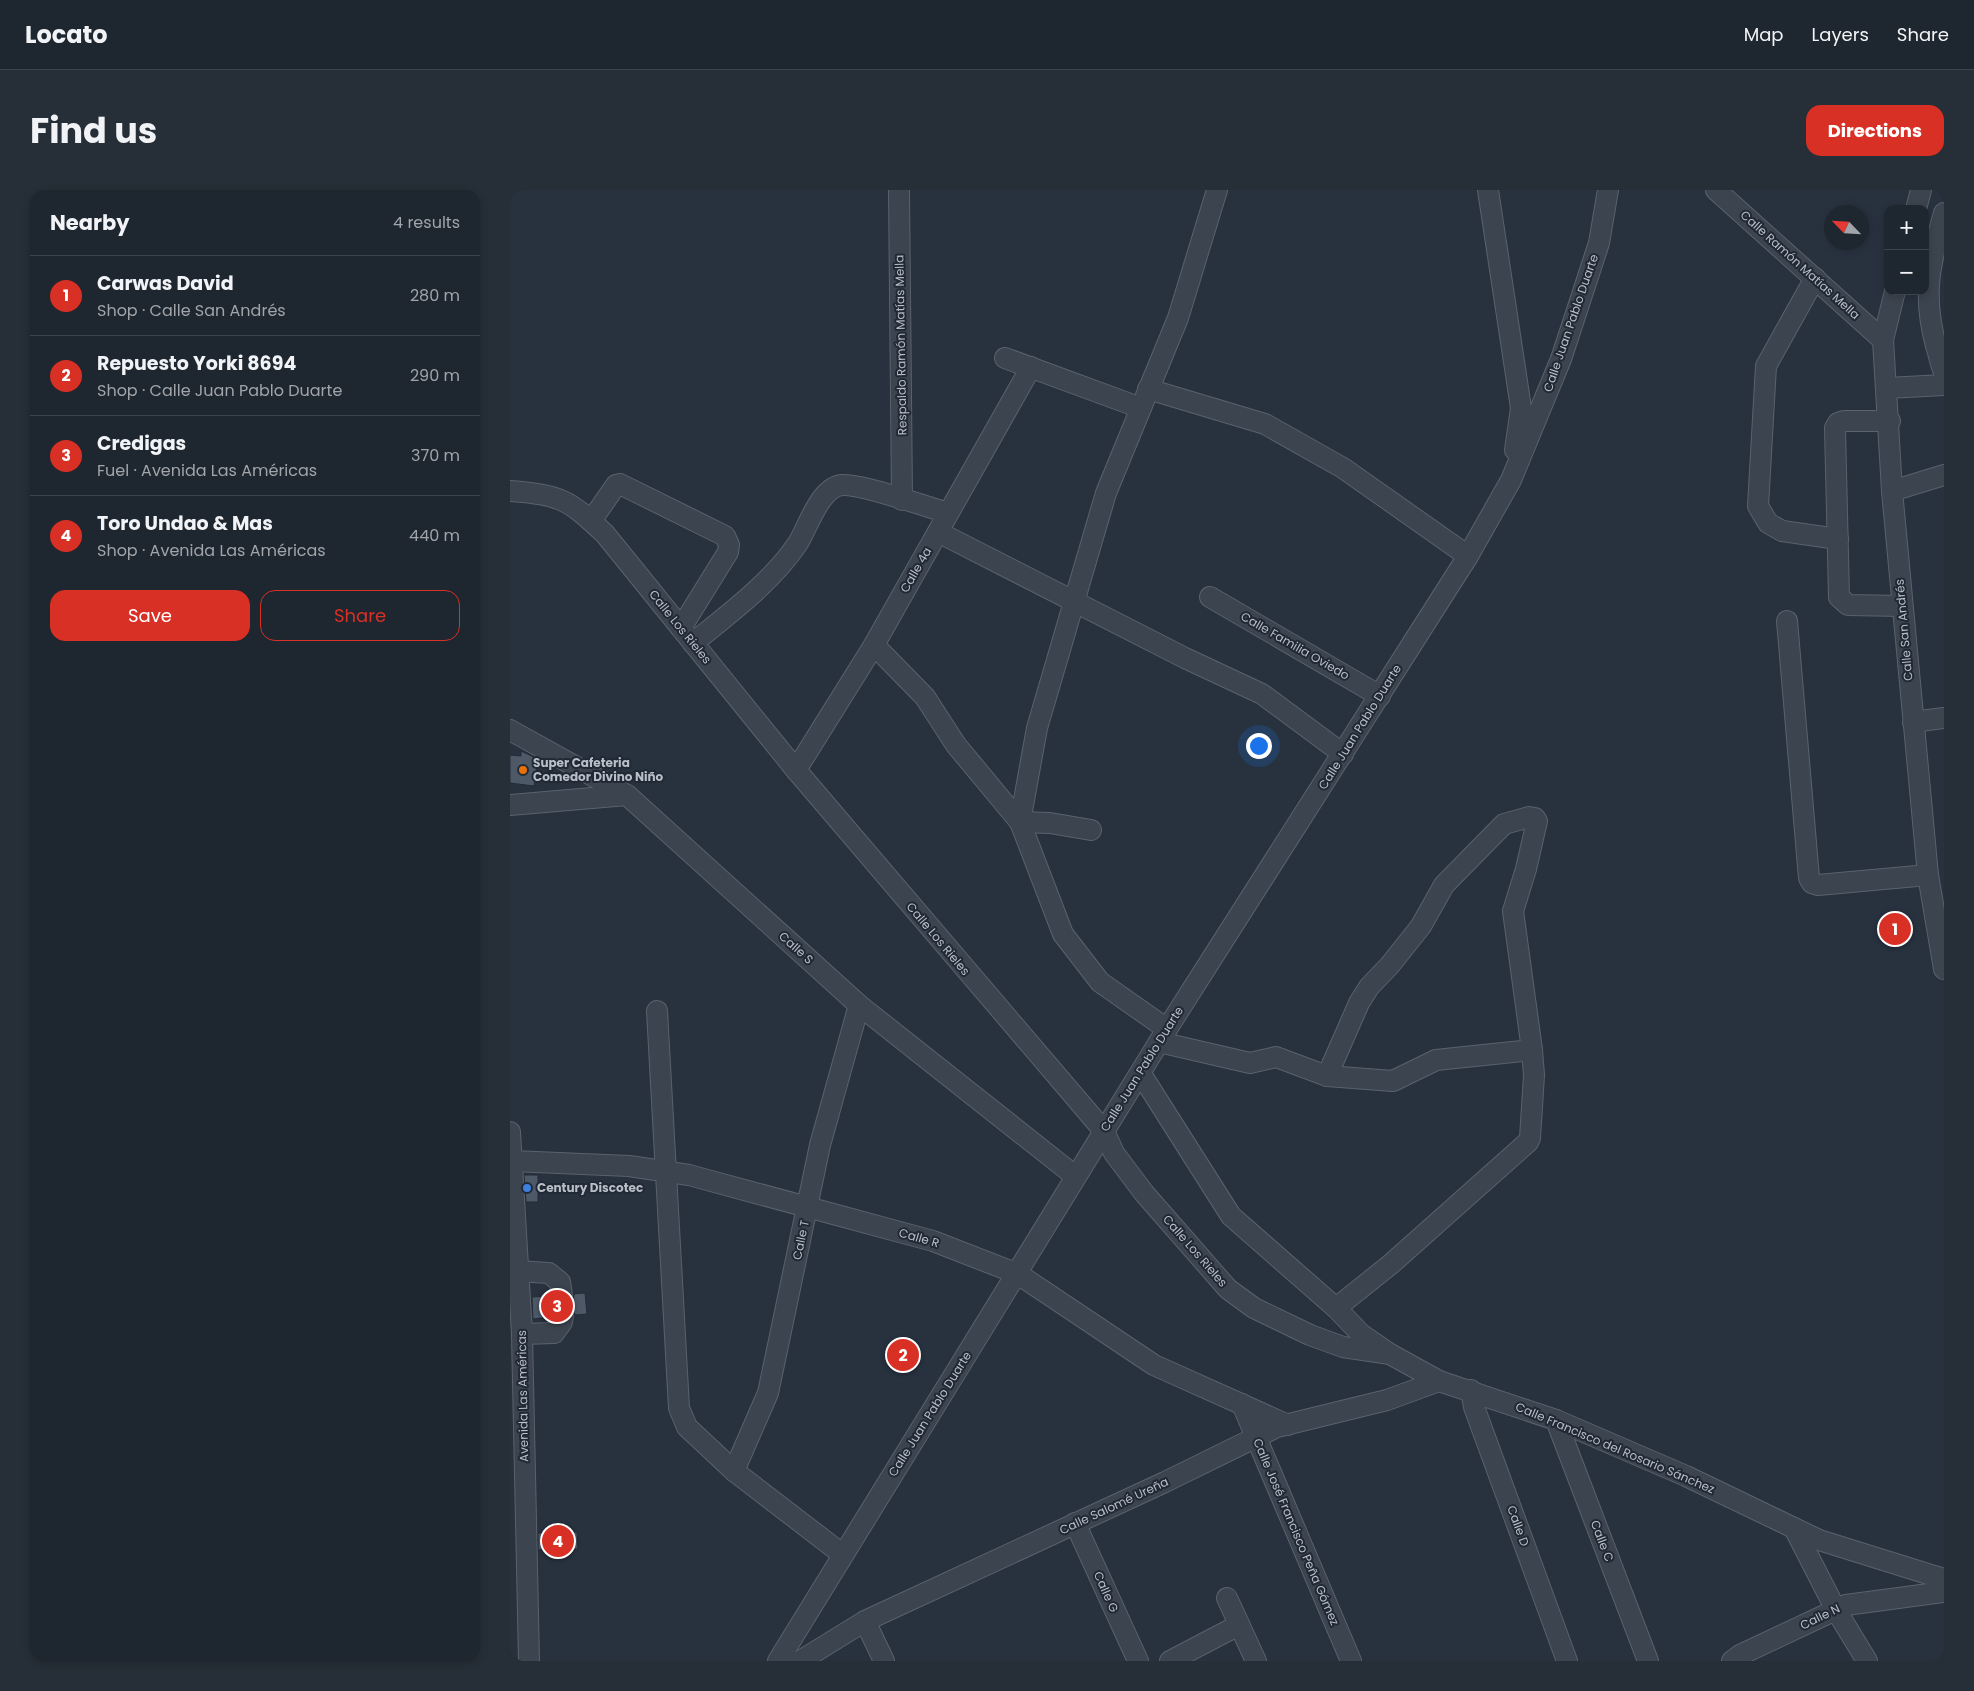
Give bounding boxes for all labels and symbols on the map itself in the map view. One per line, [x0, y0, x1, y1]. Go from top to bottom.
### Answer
north arrow [1824, 205, 1869, 250]
street label: Calle Ramón Matías Mella [1737, 206, 1864, 323]
street label: Calle Juan Pablo Duarte [1539, 252, 1602, 394]
street label: Respaldo Ramón Matías Mella [890, 255, 911, 435]
street label: Calle 4a [896, 544, 935, 595]
street label: Calle San Andrés [1891, 578, 1916, 682]
street label: Calle Los Rieles [645, 586, 716, 667]
street label: Calle Familia Oviedo [1238, 607, 1353, 684]
street label: Calle Juan Pablo Duarte [1314, 661, 1405, 793]
your location [1246, 733, 1272, 759]
place label: Super Cafeteria Comedor Divino Niño [533, 754, 664, 785]
marker: Super Cafeteria Comedor Divino Niño [517, 764, 529, 776]
street label: Calle Los Rieles [903, 899, 974, 979]
pin: 1 [1879, 910, 1911, 948]
street label: Calle S [775, 928, 817, 968]
street label: Calle Juan Pablo Duarte [1096, 1003, 1187, 1135]
place label: Century Discotec [537, 1179, 643, 1196]
marker: Century Discotec [521, 1182, 533, 1194]
street label: Calle Los Rieles [1159, 1211, 1232, 1290]
street label: Calle T [788, 1218, 813, 1261]
street label: Calle R [897, 1224, 941, 1251]
pin: 3 [541, 1287, 573, 1325]
street label: Avenida Las Américas [513, 1330, 532, 1462]
pin: 2 [887, 1336, 919, 1374]
street label: Calle Juan Pablo Duarte [884, 1348, 975, 1480]
street label: Calle Francisco del Rosario Sánchez [1513, 1398, 1717, 1497]
street label: Calle José Francisco Peña Gómez [1249, 1436, 1344, 1628]
street label: Calle Salomé Ureña [1056, 1473, 1171, 1538]
street label: Calle D [1503, 1503, 1534, 1549]
street label: Calle C [1587, 1518, 1618, 1564]
pin: 4 [542, 1522, 574, 1560]
street label: Calle G [1090, 1569, 1123, 1615]
street label: Calle N [1797, 1600, 1843, 1633]

